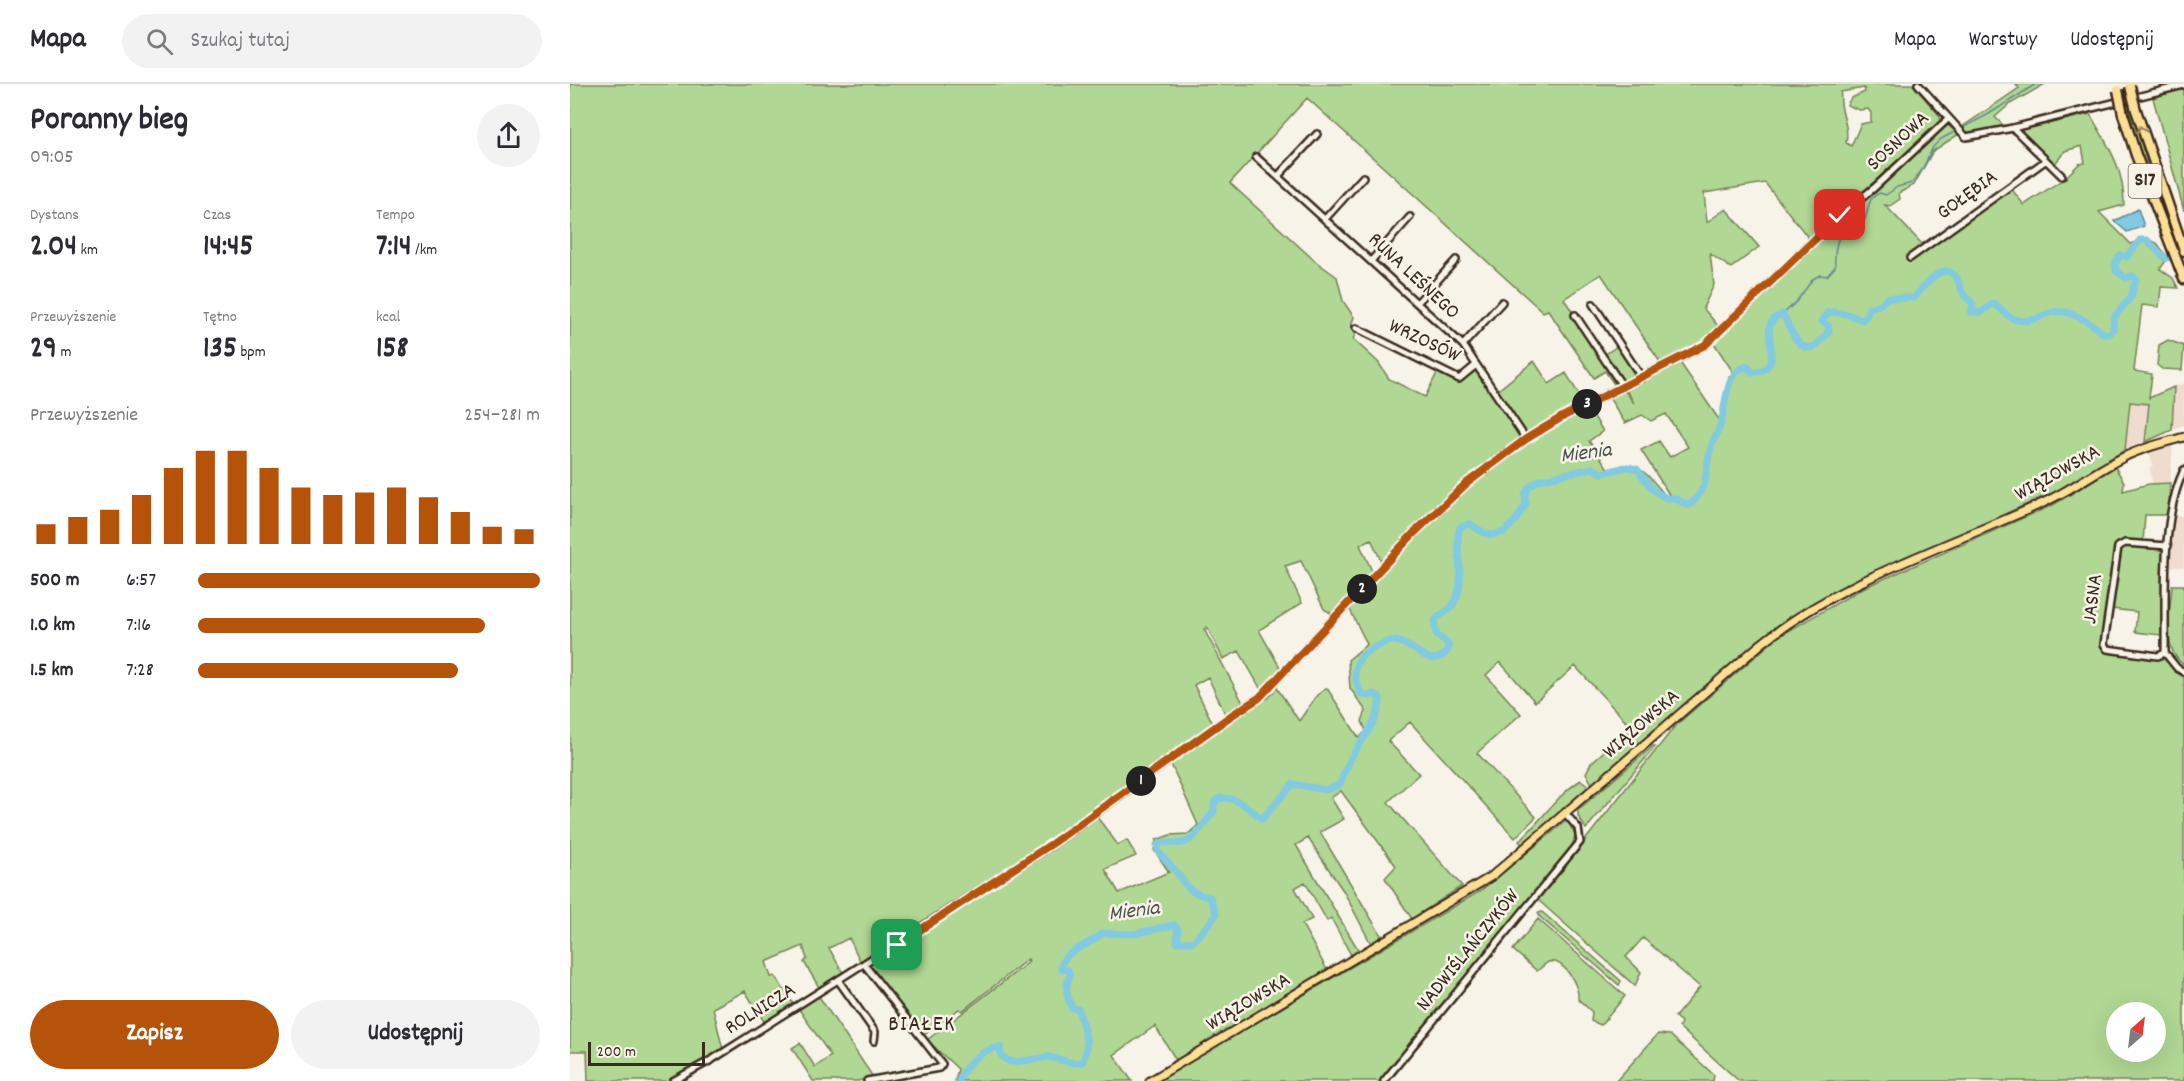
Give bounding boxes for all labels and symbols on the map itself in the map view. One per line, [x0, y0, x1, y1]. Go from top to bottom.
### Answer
street label: SOSNOWA [1861, 105, 1937, 179]
one-way arrow [2136, 125, 2148, 136]
street label: GOŁĘBIA [1931, 164, 2005, 228]
road number: S17 [2128, 164, 2162, 198]
pin [1814, 189, 1865, 240]
street label: RUNA LEŚNEGO [1360, 226, 1466, 328]
street label: WRZOSÓW [1383, 312, 1466, 372]
pin: 3 [1572, 389, 1602, 419]
water label: Mienia [1559, 435, 1615, 472]
street label: WIĄZOWSKA [2010, 438, 2106, 510]
street label: JASNA [2076, 572, 2112, 626]
pin: 2 [1347, 574, 1377, 604]
street label: WIĄZOWSKA [1597, 683, 1687, 767]
pin: 1 [1126, 766, 1156, 796]
street label: NADWIŚLAŃCZYKÓW [1410, 882, 1529, 1019]
water label: Mienia [1107, 893, 1163, 930]
pin [871, 919, 922, 970]
street label: WIĄZOWSKA [1201, 966, 1297, 1040]
street label: ROLNICZA [720, 976, 802, 1044]
north arrow [2106, 1002, 2166, 1062]
district label: BIAŁEK [888, 1010, 956, 1041]
scale bar [588, 1039, 705, 1066]

